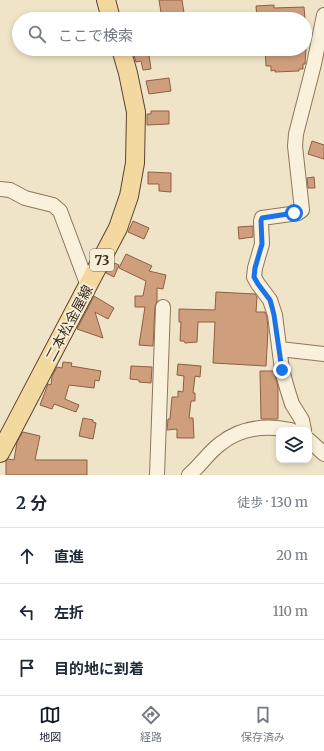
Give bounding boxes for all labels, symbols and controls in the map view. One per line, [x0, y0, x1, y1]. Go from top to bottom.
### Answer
search box [12, 12, 312, 56]
icon: search [26, 23, 48, 45]
text: ここで検索 [58, 26, 133, 45]
route start [285, 204, 303, 222]
road number: 73 [90, 249, 114, 271]
street label: 二本松金屋線 [41, 282, 97, 364]
route end [273, 361, 291, 379]
map controls [276, 427, 312, 463]
button: layers [276, 427, 312, 463]
text: 2 分 [16, 492, 47, 514]
text: 徒歩 · 130 m [237, 494, 308, 511]
icon: ahead [16, 545, 38, 567]
text: 直進 [54, 547, 84, 566]
text: 20 m [276, 547, 308, 564]
icon: left [16, 601, 38, 623]
text: 左折 [54, 603, 84, 622]
text: 110 m [273, 603, 308, 620]
icon: arrive [16, 657, 38, 679]
text: 目的地に到着 [54, 659, 144, 678]
tab: 地図 [39, 704, 61, 744]
tab: 経路 [140, 704, 162, 744]
tab: 保存済み [241, 704, 285, 744]

